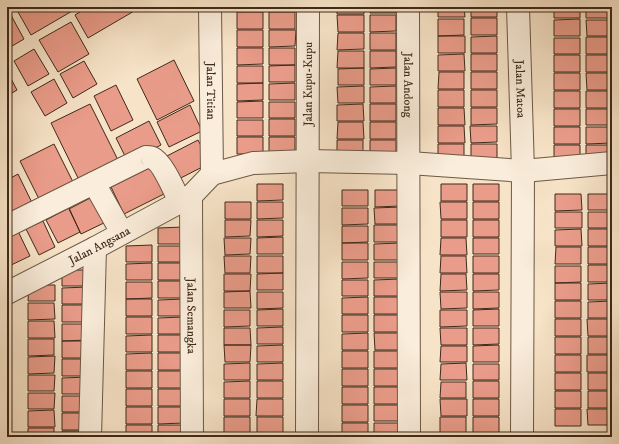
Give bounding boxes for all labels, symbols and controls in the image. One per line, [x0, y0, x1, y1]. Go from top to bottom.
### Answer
street label: Jalan Kupu-Kupu [300, 42, 315, 127]
street label: Jalan Andong [401, 51, 416, 118]
street label: Jalan Matoa [512, 59, 529, 119]
street label: Jalan Titian [203, 61, 219, 121]
street label: Jalan Angsana [65, 222, 134, 268]
street label: Jalan Semangka [184, 277, 199, 355]

